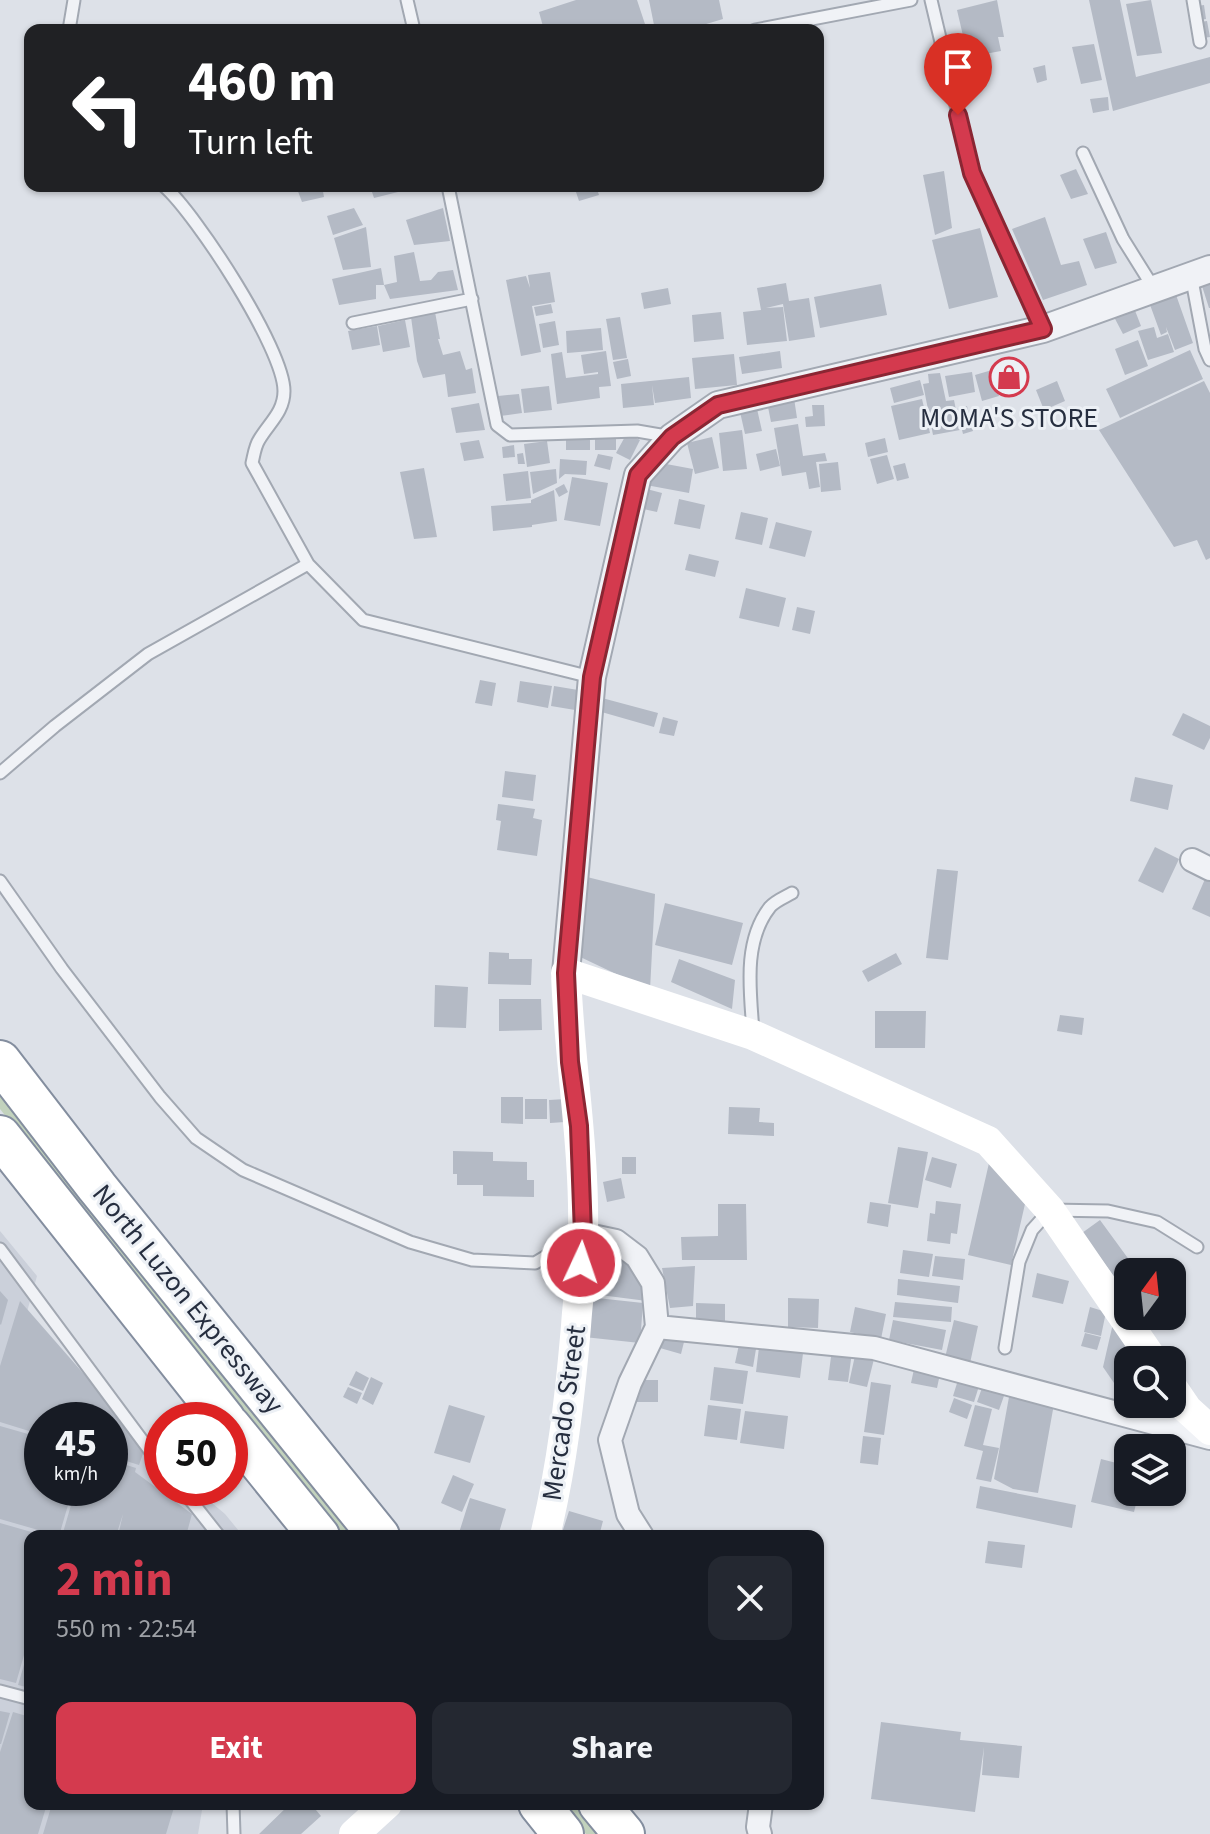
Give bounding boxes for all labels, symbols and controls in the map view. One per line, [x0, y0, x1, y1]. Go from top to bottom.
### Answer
pin [924, 33, 992, 115]
text: 460 m [188, 43, 336, 122]
icon: arrive [936, 45, 980, 89]
icon: left [56, 56, 160, 160]
text: Turn left [188, 117, 313, 168]
shop icon: MOMA'S STORE [988, 356, 1030, 398]
place label: MOMA'S STORE [920, 398, 1098, 438]
street label: North Luzon Expressway [83, 1176, 293, 1422]
position arrow [539, 1221, 623, 1305]
north arrow [1114, 1258, 1186, 1330]
map controls [1114, 1258, 1186, 1506]
street label: Mercado Street [532, 1322, 596, 1503]
button: search [1114, 1346, 1186, 1418]
speed limit sign: 50 [144, 1402, 248, 1506]
text: 45 [55, 1415, 97, 1472]
button: layers [1114, 1434, 1186, 1506]
text: km/h [54, 1460, 98, 1488]
text: 2 min [56, 1546, 173, 1614]
button: close [708, 1556, 792, 1640]
text: 550 m · 22:54 [56, 1610, 197, 1647]
button: Exit [56, 1702, 416, 1794]
button: Share [432, 1702, 792, 1794]

